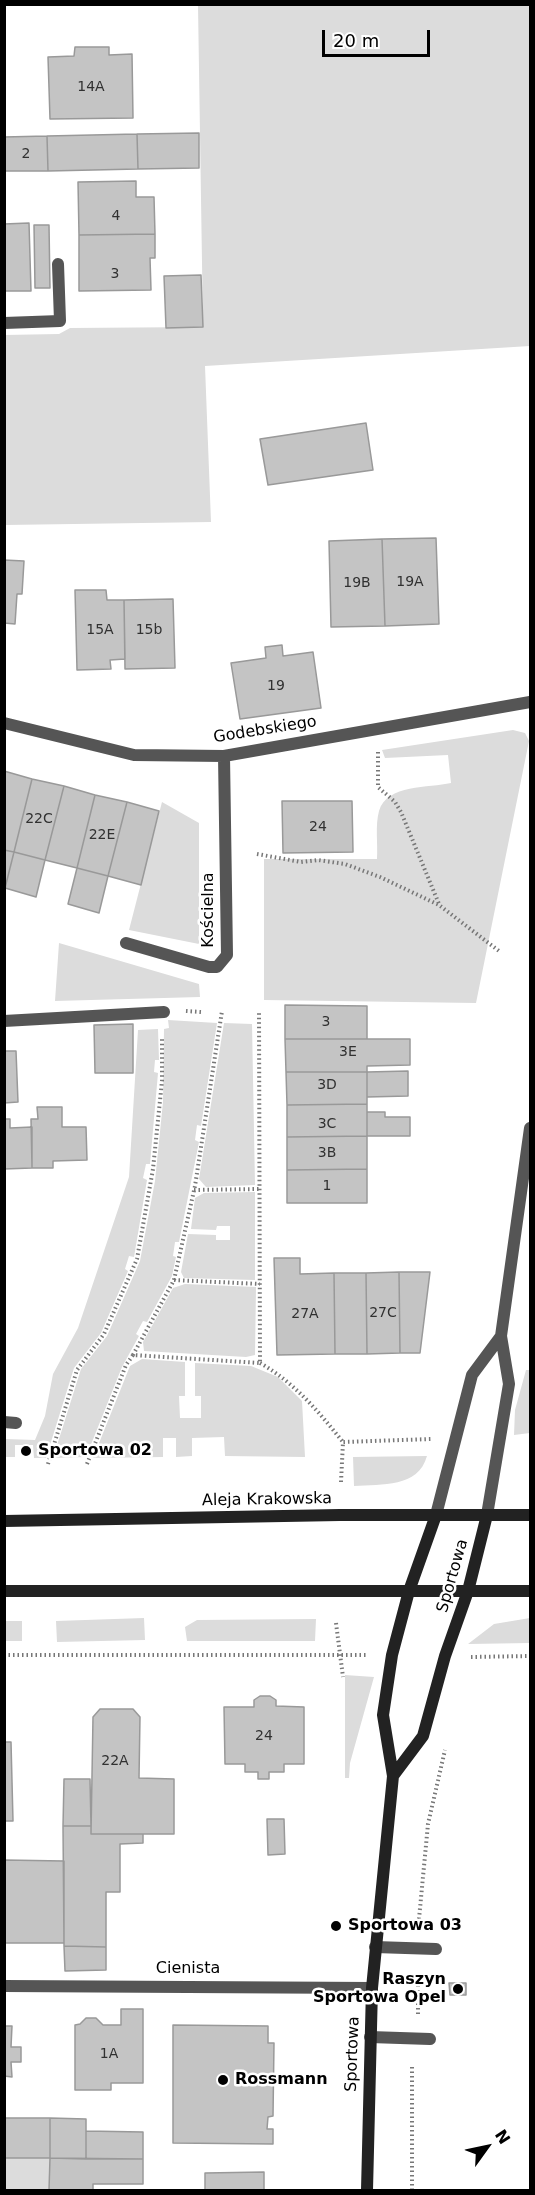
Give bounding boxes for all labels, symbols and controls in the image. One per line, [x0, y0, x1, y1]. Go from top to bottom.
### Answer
scale bar [325, 18, 433, 56]
text: 20 m [333, 30, 379, 51]
house number: 14A [77, 79, 105, 95]
house number: 2 [22, 146, 30, 162]
house number: 4 [112, 208, 120, 224]
house number: 3 [111, 266, 119, 282]
house number: 19A [396, 574, 424, 590]
house number: 19B [343, 575, 371, 591]
house number: 15A [86, 622, 114, 638]
house number: 15b [136, 622, 162, 638]
house number: 19 [267, 678, 285, 694]
street label: Godebskiego [212, 712, 318, 748]
house number: 22C [25, 811, 53, 827]
house number: 24 [309, 819, 327, 835]
house number: 22E [89, 827, 115, 843]
street label: Kościelna [199, 872, 219, 948]
house number: 3 [322, 1014, 330, 1030]
house number: 3E [339, 1044, 357, 1060]
house number: 3D [317, 1077, 337, 1093]
house number: 3C [318, 1116, 336, 1132]
house number: 3B [318, 1145, 336, 1161]
house number: 1 [323, 1178, 331, 1194]
house number: 27C [369, 1305, 397, 1321]
house number: 27A [291, 1306, 319, 1322]
place label: Sportowa 02 [38, 1441, 152, 1461]
marker: Sportowa 02 [19, 1444, 33, 1458]
street label: Aleja Krakowska [202, 1489, 332, 1511]
street label: Sportowa [433, 1537, 473, 1615]
house number: 24 [255, 1728, 273, 1744]
house number: 22A [101, 1753, 129, 1769]
place label: Sportowa 03 [348, 1916, 462, 1936]
marker: Sportowa 03 [329, 1919, 343, 1933]
street label: Cienista [156, 1959, 220, 1979]
place label: Raszyn Sportowa Opel [313, 1970, 446, 2008]
marker: Raszyn Sportowa Opel [451, 1982, 465, 1996]
street label: Sportowa [342, 2016, 364, 2092]
house number: 1A [100, 2046, 118, 2062]
place label: Rossmann [235, 2070, 328, 2090]
marker: Rossmann [216, 2073, 230, 2087]
north arrow [457, 2117, 517, 2177]
text: N [491, 2126, 514, 2148]

